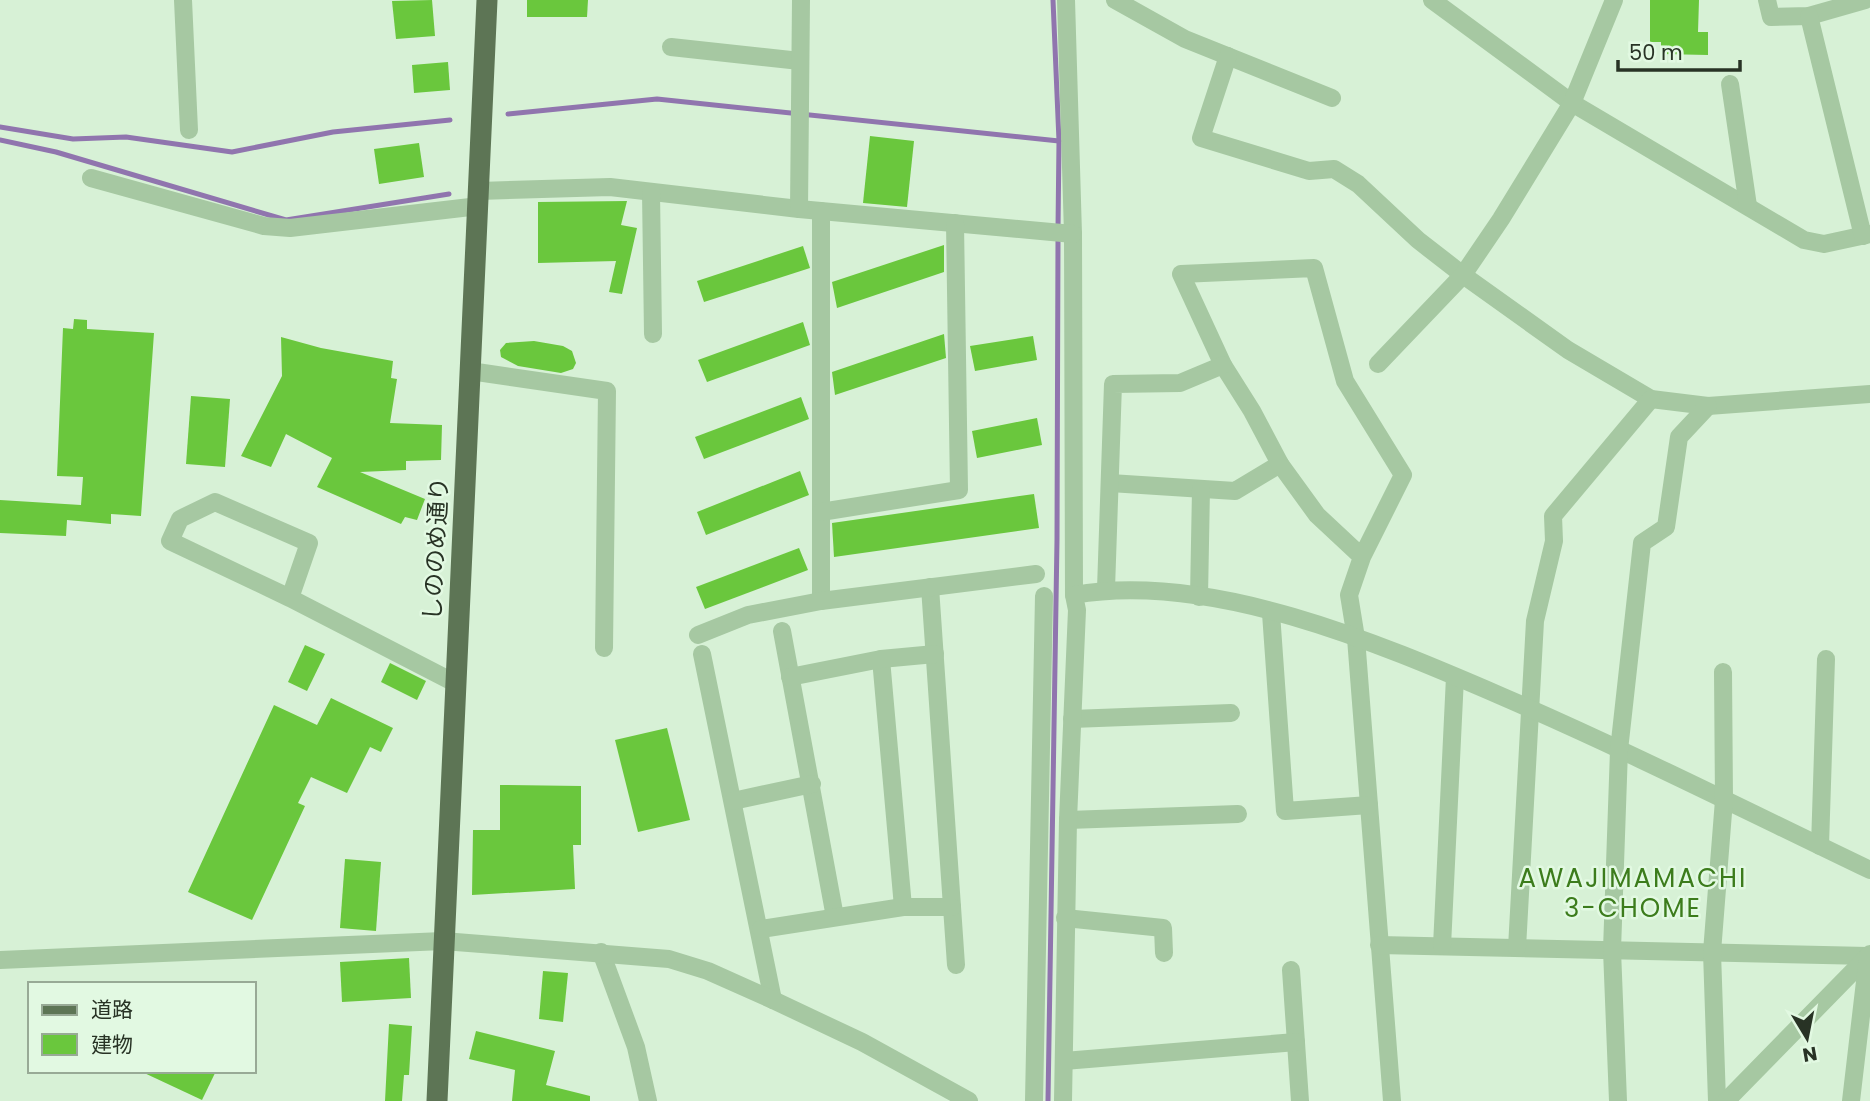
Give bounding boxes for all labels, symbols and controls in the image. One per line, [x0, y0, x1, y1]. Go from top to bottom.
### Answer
scale bar [1618, 28, 1741, 72]
text: 50 m [1629, 38, 1683, 67]
street label: しののめ通り [415, 476, 456, 622]
district label: AWAJIMAMACHI 3-CHOME [1519, 860, 1747, 926]
legend [28, 982, 256, 1073]
text: 道路 [91, 995, 133, 1024]
north arrow [1772, 1003, 1842, 1073]
text: 建物 [91, 1030, 133, 1059]
text: N [1800, 1040, 1819, 1069]

